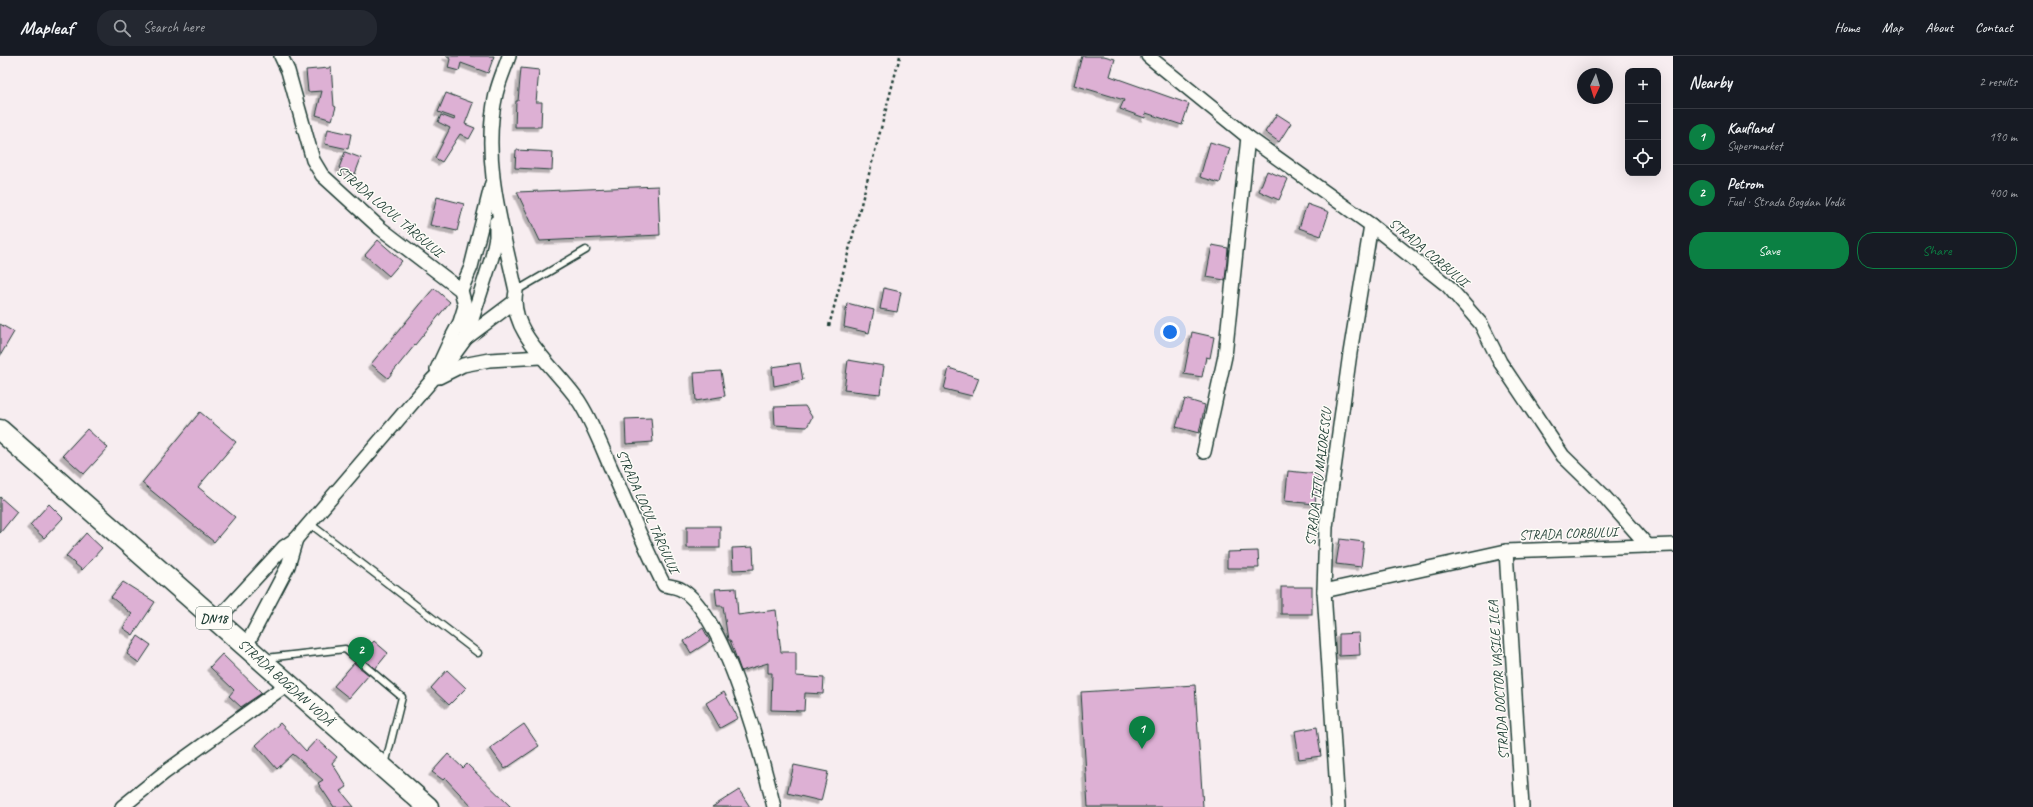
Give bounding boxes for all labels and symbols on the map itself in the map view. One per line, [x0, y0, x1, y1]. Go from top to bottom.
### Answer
north arrow [1577, 68, 1613, 104]
street label: STRADA LOCUL TÂRGULUI [333, 162, 449, 263]
street label: STRADA CORBULUI [1386, 214, 1474, 293]
your location [1160, 322, 1180, 342]
street label: STRADA TITU MAIORESCU [1302, 405, 1336, 547]
street label: STRADA LOCUL TÂRGULUI [613, 447, 684, 579]
street label: STRADA CORBULUI [1519, 523, 1621, 544]
street label: STRADA DOCTOR VASILE ILEA [1484, 599, 1513, 760]
road number: DN18 [196, 607, 232, 629]
street label: STRADA BOGDAN VODĂ [235, 635, 339, 731]
pin: 2 [348, 637, 374, 670]
pin: 1 [1129, 716, 1155, 749]

